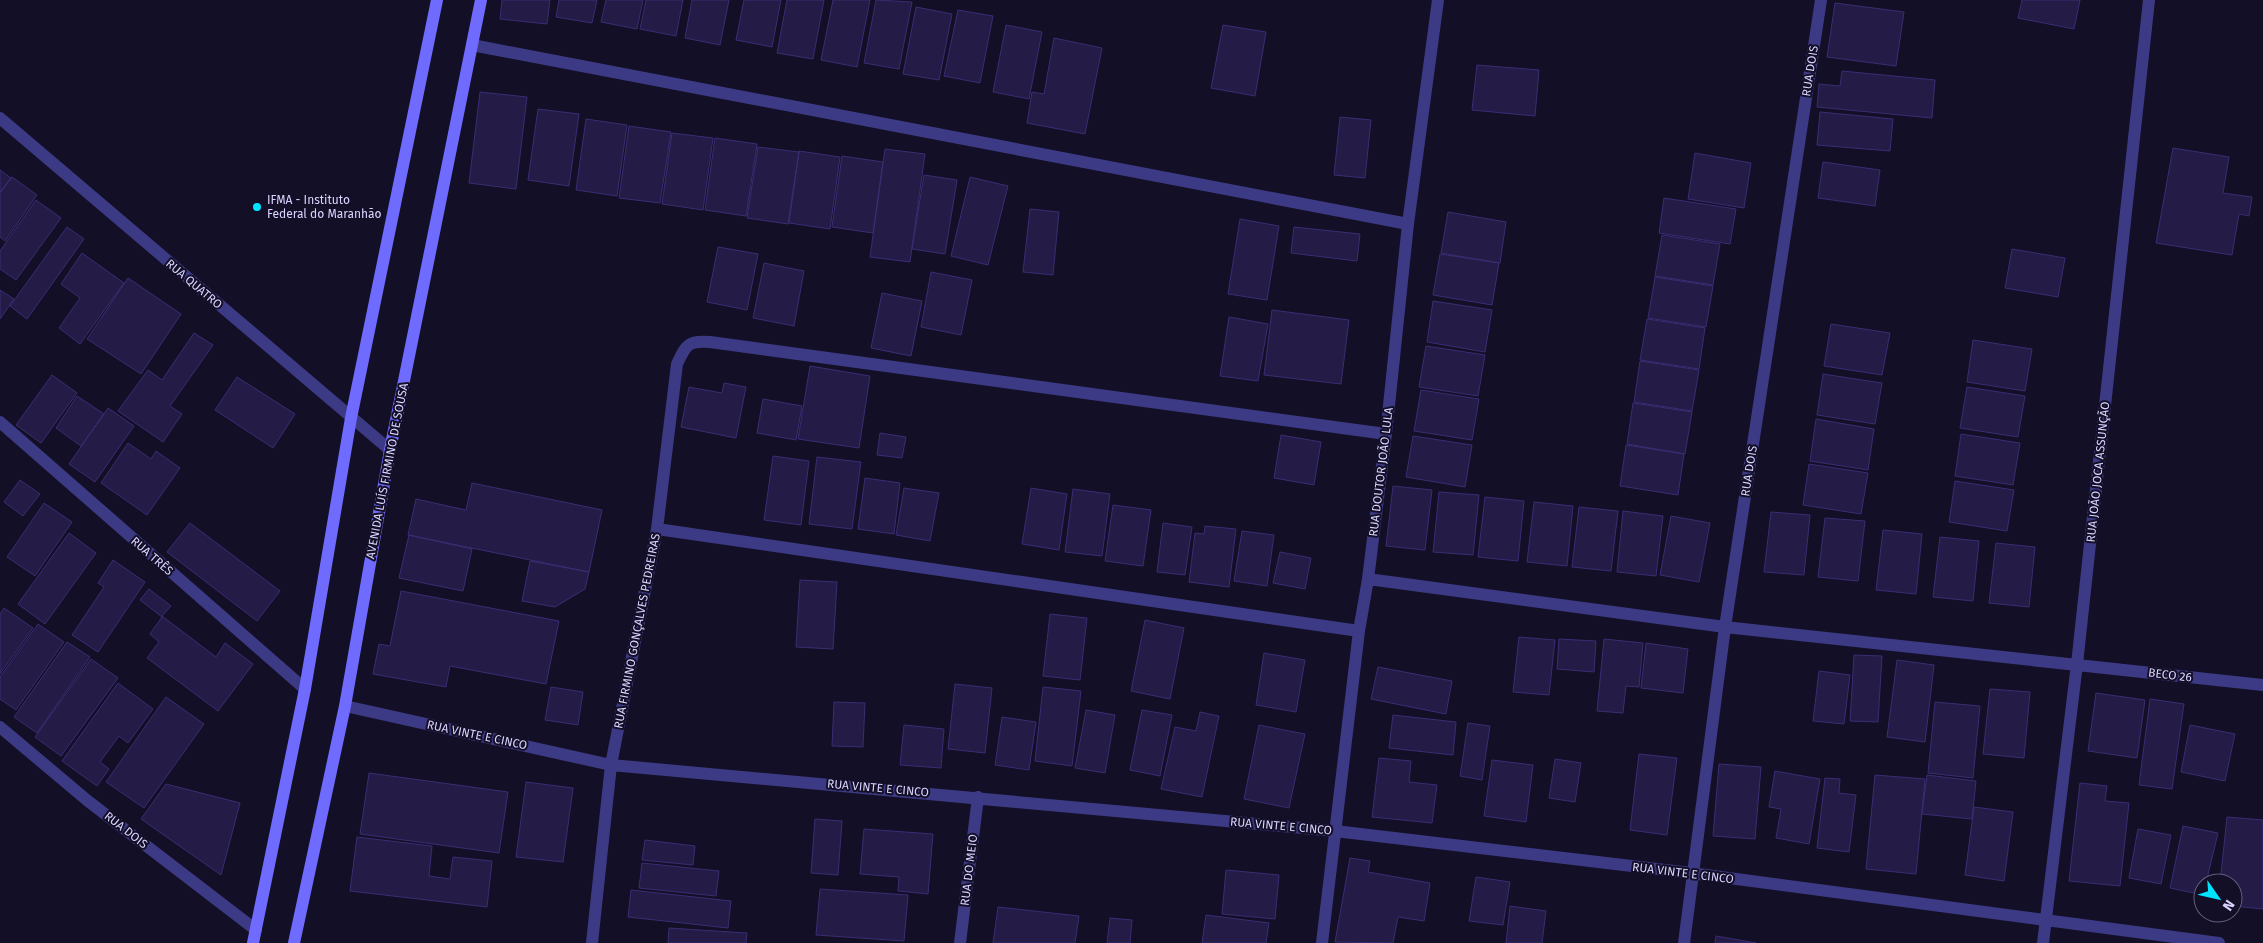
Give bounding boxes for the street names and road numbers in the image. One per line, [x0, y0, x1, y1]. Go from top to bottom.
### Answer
street label: RUA DOIS [1799, 44, 1821, 97]
street label: RUA QUATRO [163, 256, 225, 312]
street label: AVENIDA LUÍS FIRMINO DE SOUSA [362, 382, 411, 560]
street label: RUA JOÃO JOCA ASSUNÇÃO [2083, 401, 2112, 543]
street label: RUA DOUTOR JOÃO LULA [1365, 406, 1396, 537]
street label: RUA DOIS [1738, 444, 1760, 497]
street label: RUA FIRMINO GONÇALVES PEDREIRAS [611, 532, 663, 730]
street label: RUA TRÊS [128, 533, 177, 578]
street label: BECO 26 [2147, 665, 2193, 685]
street label: RUA VINTE E CINCO [426, 718, 528, 752]
street label: RUA VINTE E CINCO [827, 777, 929, 799]
street label: RUA DOIS [102, 809, 151, 852]
street label: RUA VINTE E CINCO [1230, 815, 1332, 837]
street label: RUA DO MEIO [958, 833, 980, 907]
street label: RUA VINTE E CINCO [1631, 860, 1735, 886]

